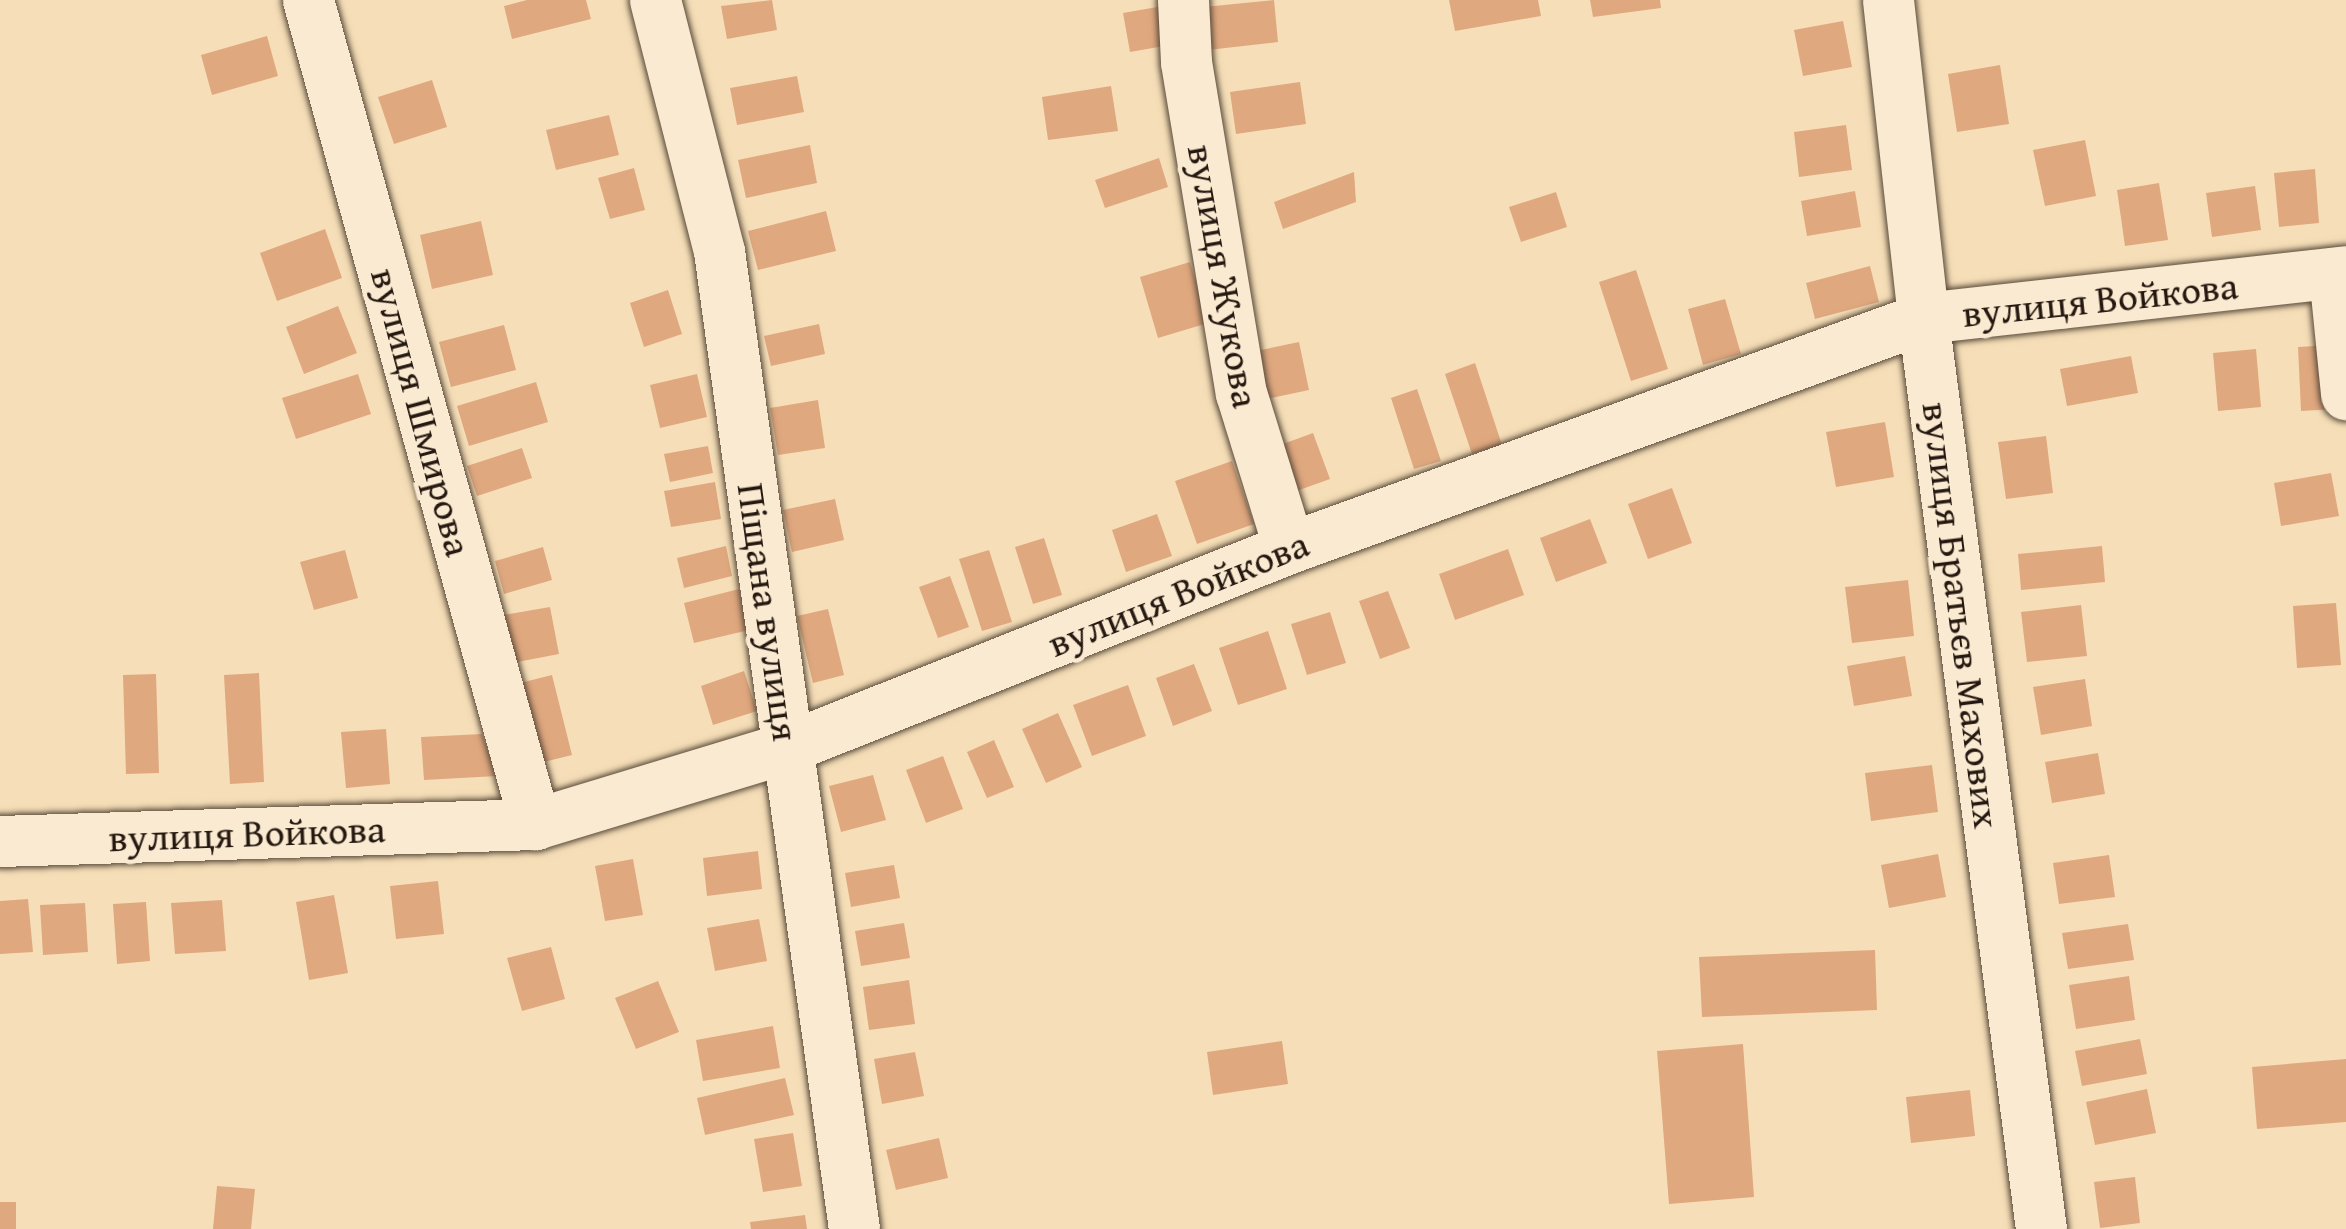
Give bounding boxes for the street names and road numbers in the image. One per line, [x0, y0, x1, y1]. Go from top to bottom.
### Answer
street label: вулиця Жукова [1178, 141, 1270, 411]
street label: вулиця Войкова [1960, 261, 2240, 337]
street label: вулиця Шмирова [361, 263, 483, 561]
street label: вулиця Братьєв Махових [1913, 399, 2011, 831]
street label: Піщана вулиця [728, 480, 810, 744]
street label: вулиця Войкова [1041, 519, 1315, 667]
street label: вулиця Войкова [108, 805, 386, 861]

